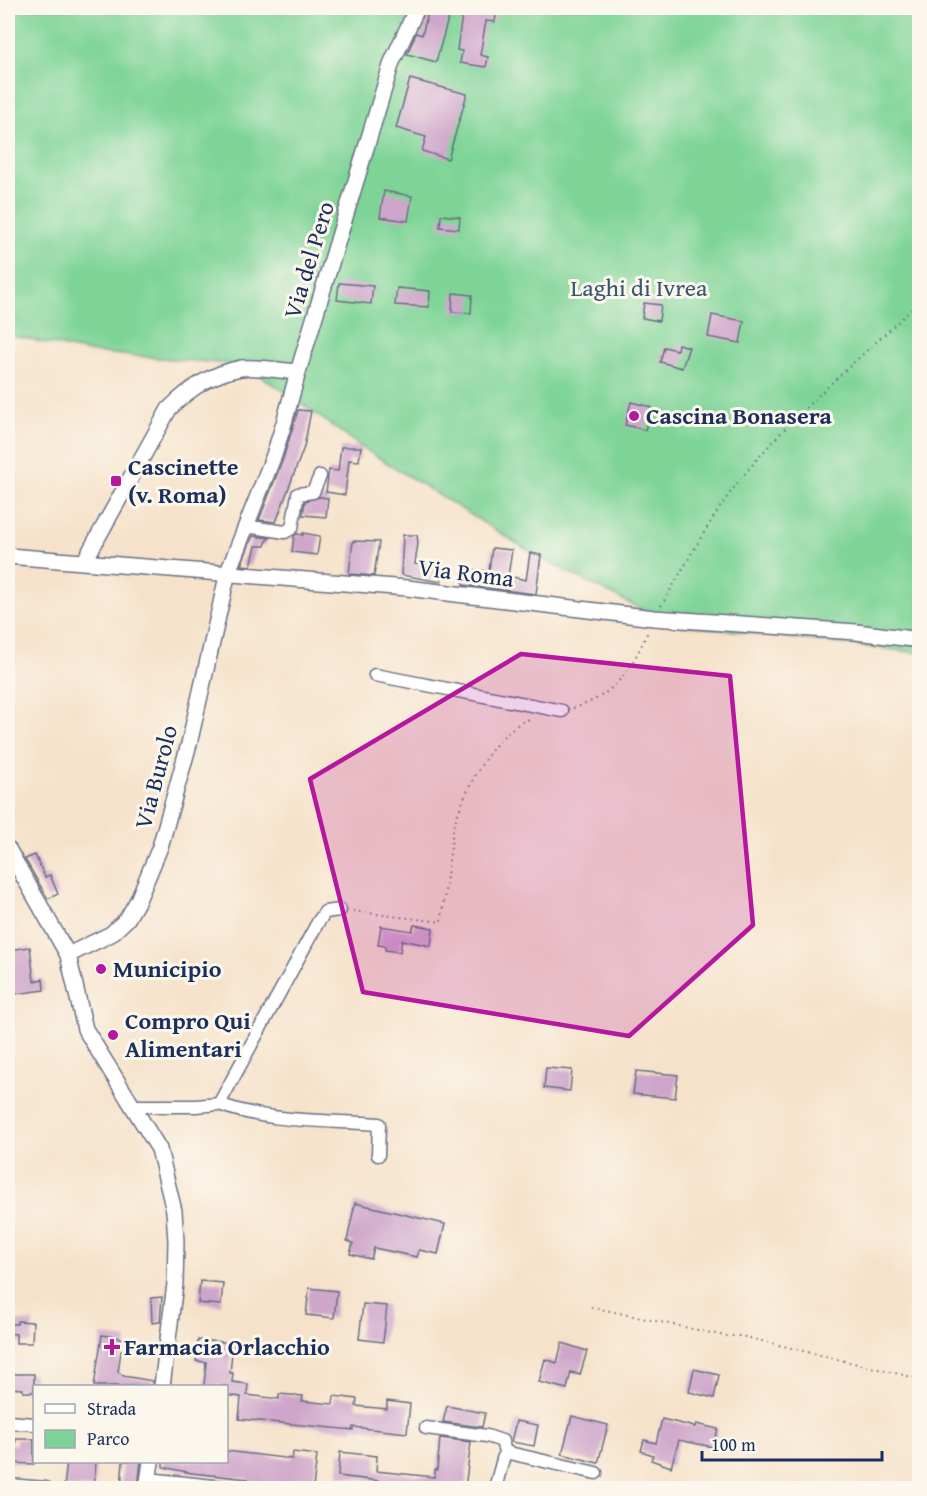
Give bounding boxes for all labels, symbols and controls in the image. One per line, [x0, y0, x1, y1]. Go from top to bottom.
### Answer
street label: Via del Pero [274, 197, 343, 323]
park label: Laghi di Ivrea [571, 270, 708, 305]
place label: Cascina Bonasera [646, 398, 832, 433]
marker: Cascina Bonasera [627, 409, 641, 423]
place label: Cascinette (v. Roma) [128, 449, 239, 512]
marker: Cascinette (v. Roma) [109, 474, 123, 488]
street label: Via Roma [416, 549, 517, 596]
street label: Via Burolo [125, 721, 186, 833]
place label: Municipio [113, 951, 222, 986]
marker: Municipio [94, 962, 108, 976]
place label: Compro Qui Alimentari [125, 1003, 251, 1066]
marker: Compro Qui Alimentari [106, 1028, 120, 1042]
place label: Farmacia Orlacchio [124, 1329, 330, 1364]
marker: Farmacia Orlacchio [105, 1340, 119, 1354]
legend [33, 1385, 228, 1463]
text: Strada [87, 1395, 137, 1422]
scale bar [702, 1424, 882, 1462]
text: Parco [87, 1425, 130, 1452]
text: 100 m [711, 1431, 756, 1458]

